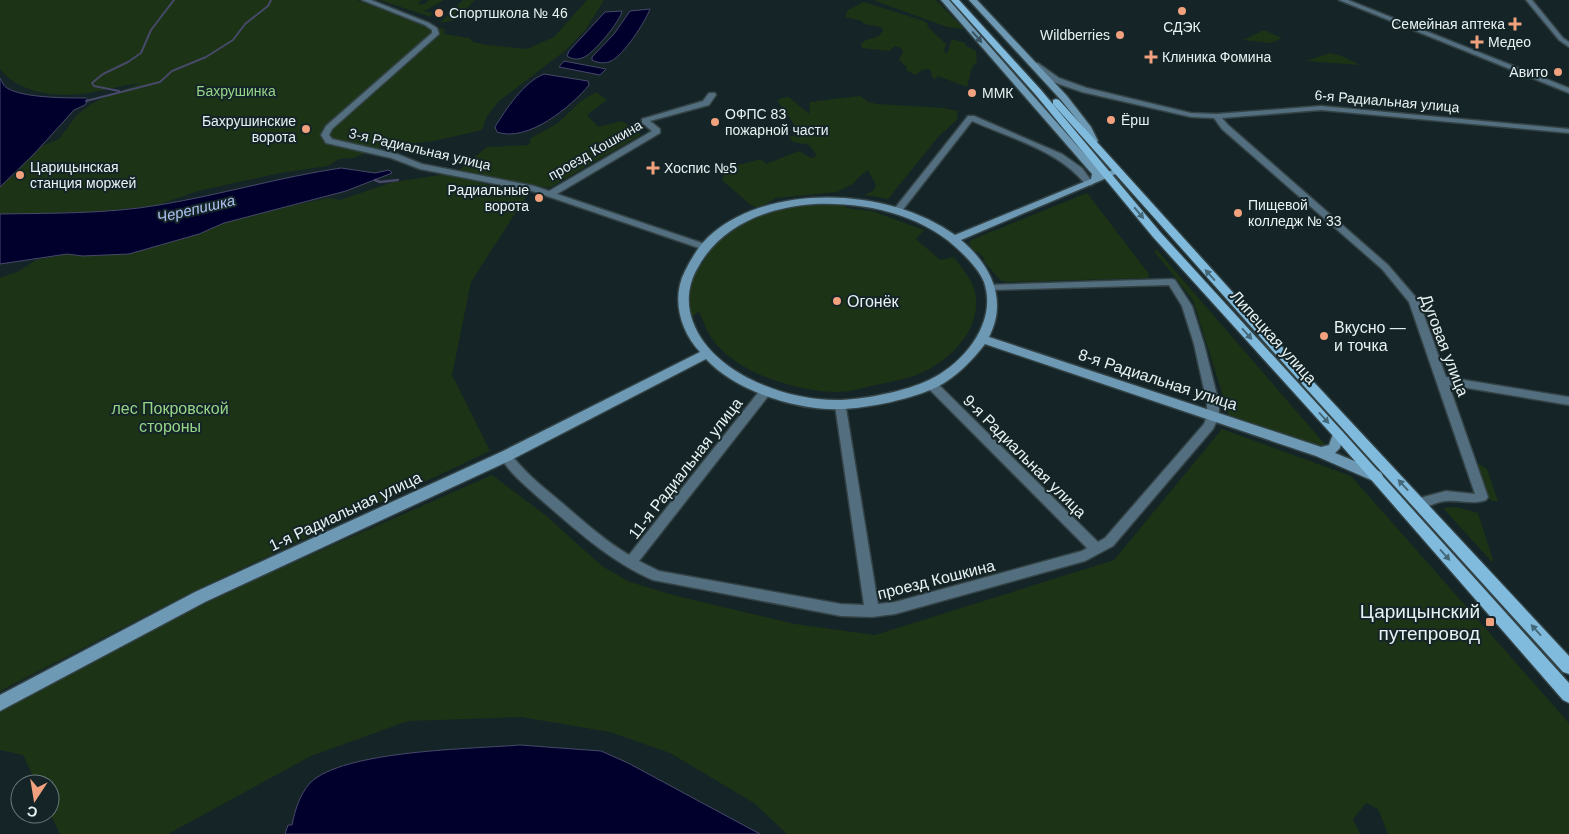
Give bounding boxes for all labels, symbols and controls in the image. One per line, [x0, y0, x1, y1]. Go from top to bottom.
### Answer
place label: Спортшкола № 46 [449, 5, 568, 21]
marker: СДЭК [1176, 5, 1188, 17]
marker: Спортшкола № 46 [433, 7, 445, 19]
place label: Семейная аптека [1391, 16, 1505, 32]
marker: Семейная аптека [1509, 18, 1521, 30]
place label: СДЭК [1163, 19, 1202, 35]
place label: Wildberries [1040, 27, 1110, 43]
marker: Wildberries [1114, 29, 1126, 41]
one-way arrow [971, 30, 983, 42]
place label: Медео [1488, 34, 1531, 50]
marker: Медео [1470, 35, 1484, 49]
place label: Клиника Фомина [1162, 49, 1271, 65]
marker: Клиника Фомина [1144, 50, 1158, 64]
place label: Авито [1509, 64, 1548, 80]
marker: Авито [1552, 66, 1564, 78]
park label: Бахрушинка [196, 83, 276, 99]
place label: ММК [982, 85, 1014, 101]
marker: ММК [966, 87, 978, 99]
street label: 6-я Радиальная улица [1314, 87, 1460, 115]
place label: ОФПС 83 пожарной части [725, 106, 829, 138]
place label: Ёрш [1121, 112, 1149, 128]
place label: Бахрушинские ворота [202, 113, 296, 145]
marker: Ёрш [1105, 114, 1117, 126]
marker: ОФПС 83 пожарной части [709, 116, 721, 128]
street label: проезд Кошкина [545, 117, 645, 183]
marker: Бахрушинские ворота [300, 123, 312, 135]
street label: 3-я Радиальная улица [347, 125, 493, 173]
place label: Царицынская станция моржей [30, 159, 136, 191]
place label: Хоспис №5 [664, 160, 737, 176]
marker: Хоспис №5 [646, 161, 660, 175]
marker: Царицынская станция моржей [14, 169, 26, 181]
place label: Радиальные ворота [448, 182, 529, 214]
water label: Черепишка [155, 191, 237, 226]
marker: Радиальные ворота [533, 192, 545, 204]
place label: Пищевой колледж № 33 [1248, 197, 1342, 229]
one-way arrow [1133, 207, 1144, 220]
marker: Пищевой колледж № 33 [1232, 207, 1244, 219]
one-way arrow [1204, 269, 1216, 281]
street label: Липецкая улица [1227, 287, 1320, 388]
street label: Дуговая улица [1417, 292, 1472, 399]
place label: Огонёк [847, 293, 900, 310]
marker: Огонёк [831, 295, 843, 307]
place label: Вкусно — и точка [1334, 319, 1406, 354]
one-way arrow [1241, 328, 1253, 340]
marker: Вкусно — и точка [1318, 330, 1330, 342]
street label: 8-я Радиальная улица [1076, 346, 1240, 413]
street label: 9-я Радиальная улица [960, 392, 1089, 521]
street label: 11-я Радиальная улица [625, 395, 746, 542]
park label: лес Покровской стороны [111, 400, 229, 435]
one-way arrow [1318, 412, 1330, 424]
street label: 1-я Радиальная улица [266, 469, 424, 554]
one-way arrow [1397, 479, 1409, 491]
one-way arrow [1440, 548, 1451, 561]
street label: проезд Кошкина [876, 557, 997, 602]
place label: Царицынский путепровод [1360, 601, 1480, 644]
marker: Царицынский путепровод [1484, 616, 1496, 628]
one-way arrow [1530, 625, 1542, 637]
north arrow [10, 774, 60, 824]
text: С [26, 803, 39, 821]

